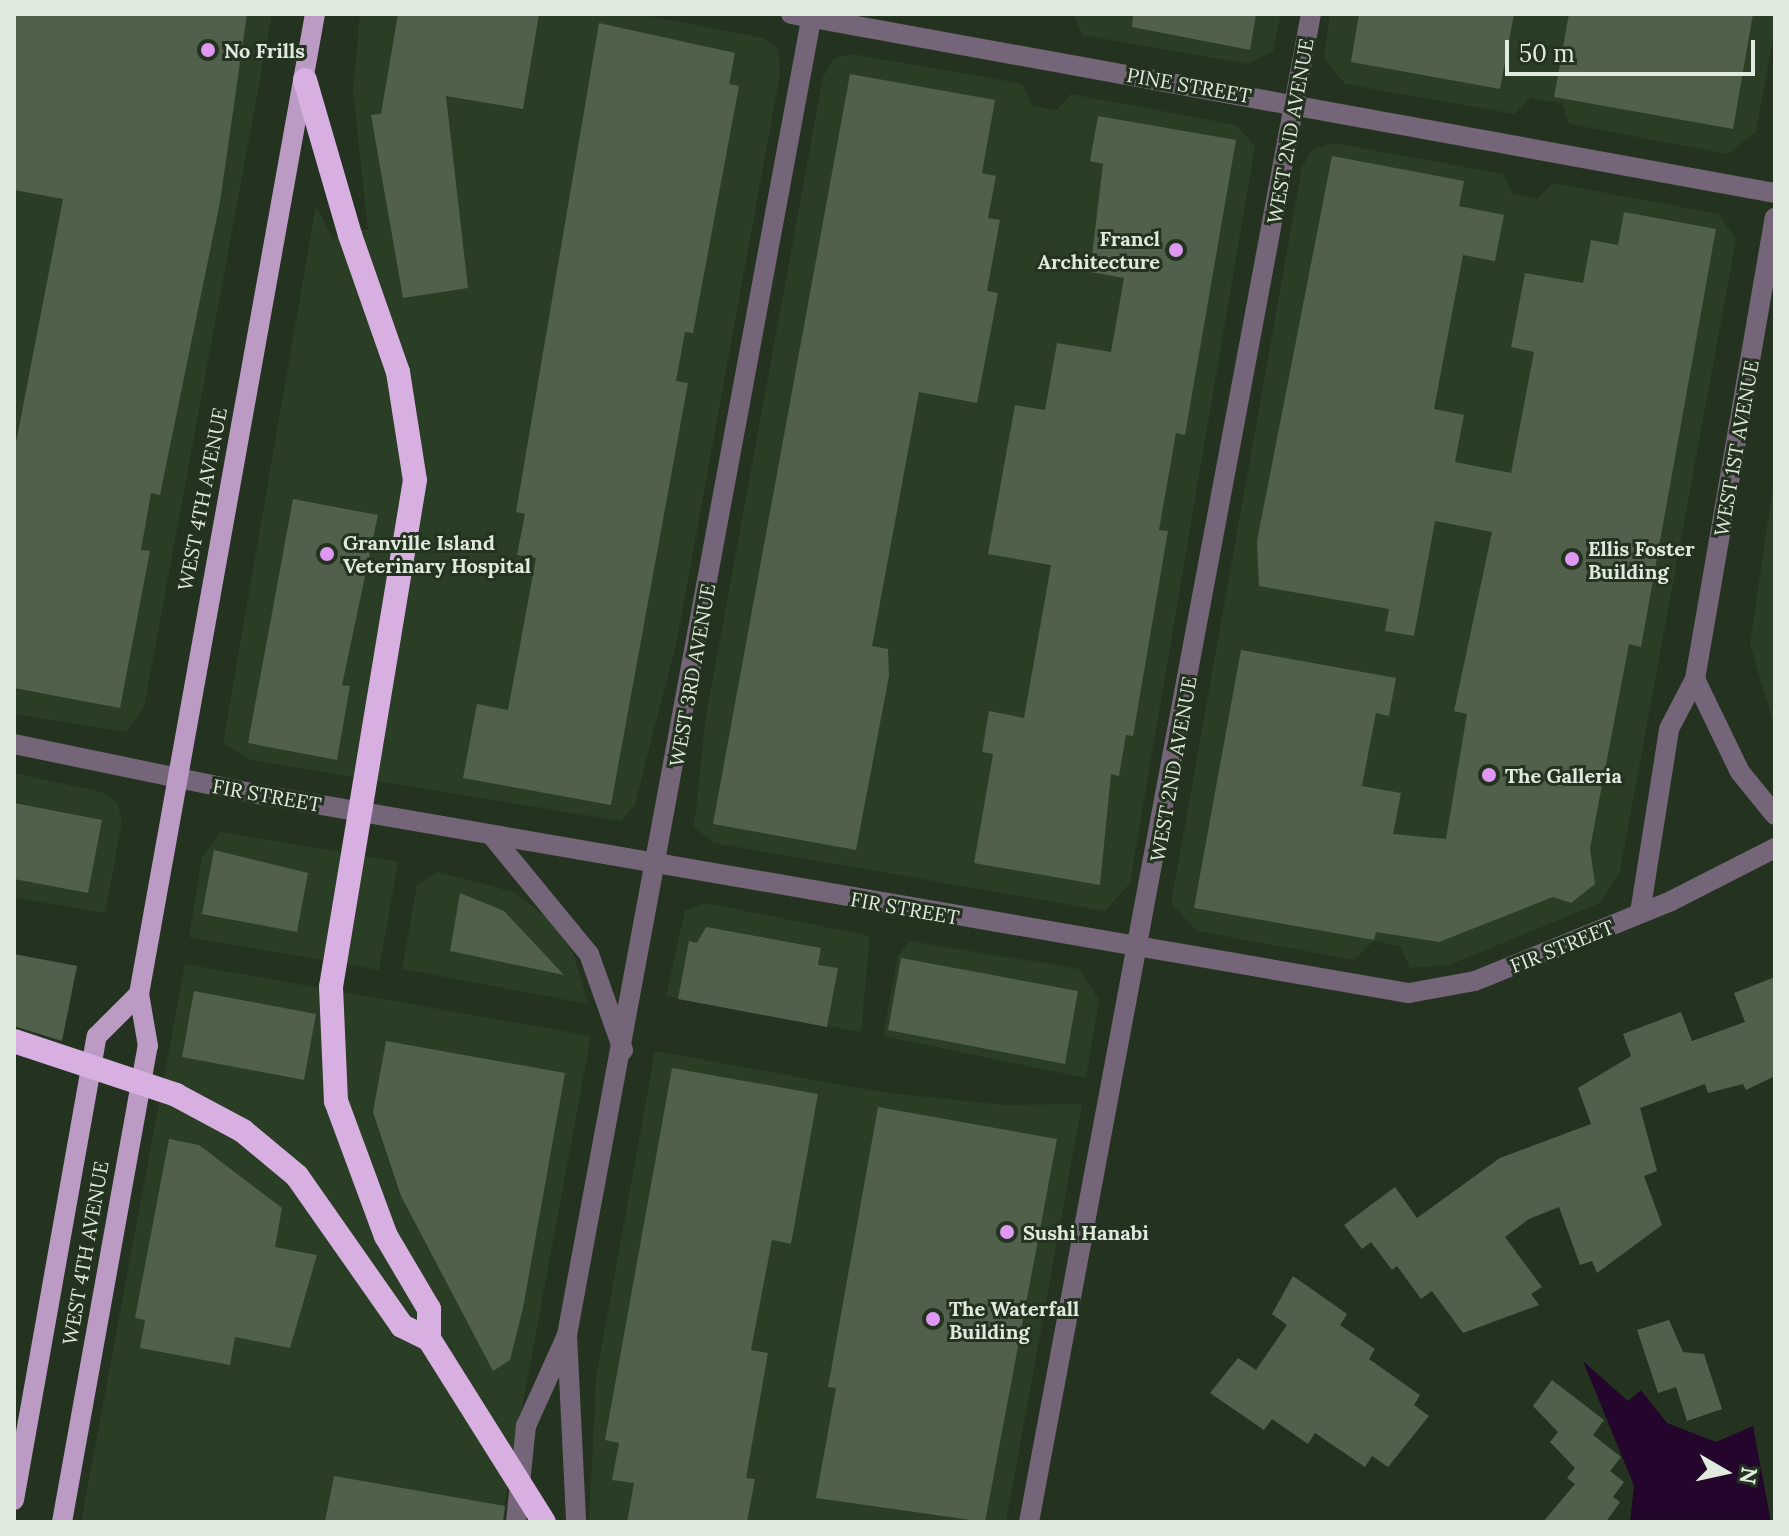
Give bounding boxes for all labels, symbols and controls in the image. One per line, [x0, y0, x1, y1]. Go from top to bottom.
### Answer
scale bar [1509, 24, 1759, 74]
street label: WEST 2ND AVENUE [1262, 36, 1318, 226]
place label: No Frills [224, 38, 305, 62]
text: 50 m [1519, 38, 1575, 69]
marker: No Frills [199, 41, 217, 59]
street label: PINE STREET [1125, 62, 1253, 108]
place label: Francl Architecture [1038, 226, 1160, 273]
marker: Francl Architecture [1167, 241, 1185, 259]
street label: WEST 1ST AVENUE [1709, 358, 1763, 538]
street label: WEST 4TH AVENUE [172, 405, 232, 593]
place label: Granville Island Veterinary Hospital [343, 530, 531, 577]
place label: Ellis Foster Building [1588, 536, 1695, 583]
marker: Granville Island Veterinary Hospital [318, 545, 336, 563]
marker: Ellis Foster Building [1563, 550, 1581, 568]
street label: WEST 3RD AVENUE [664, 582, 720, 768]
street label: WEST 2ND AVENUE [1145, 674, 1201, 864]
place label: The Galleria [1505, 763, 1622, 787]
marker: The Galleria [1480, 766, 1498, 784]
street label: FIR STREET [211, 774, 323, 816]
street label: FIR STREET [849, 887, 961, 929]
street label: FIR STREET [1507, 914, 1617, 978]
street label: WEST 4TH AVENUE [57, 1159, 113, 1347]
place label: Sushi Hanabi [1023, 1220, 1149, 1244]
marker: Sushi Hanabi [998, 1223, 1016, 1241]
place label: The Waterfall Building [949, 1296, 1079, 1343]
marker: The Waterfall Building [924, 1310, 942, 1328]
north arrow [1685, 1432, 1765, 1512]
text: N [1734, 1465, 1764, 1486]

